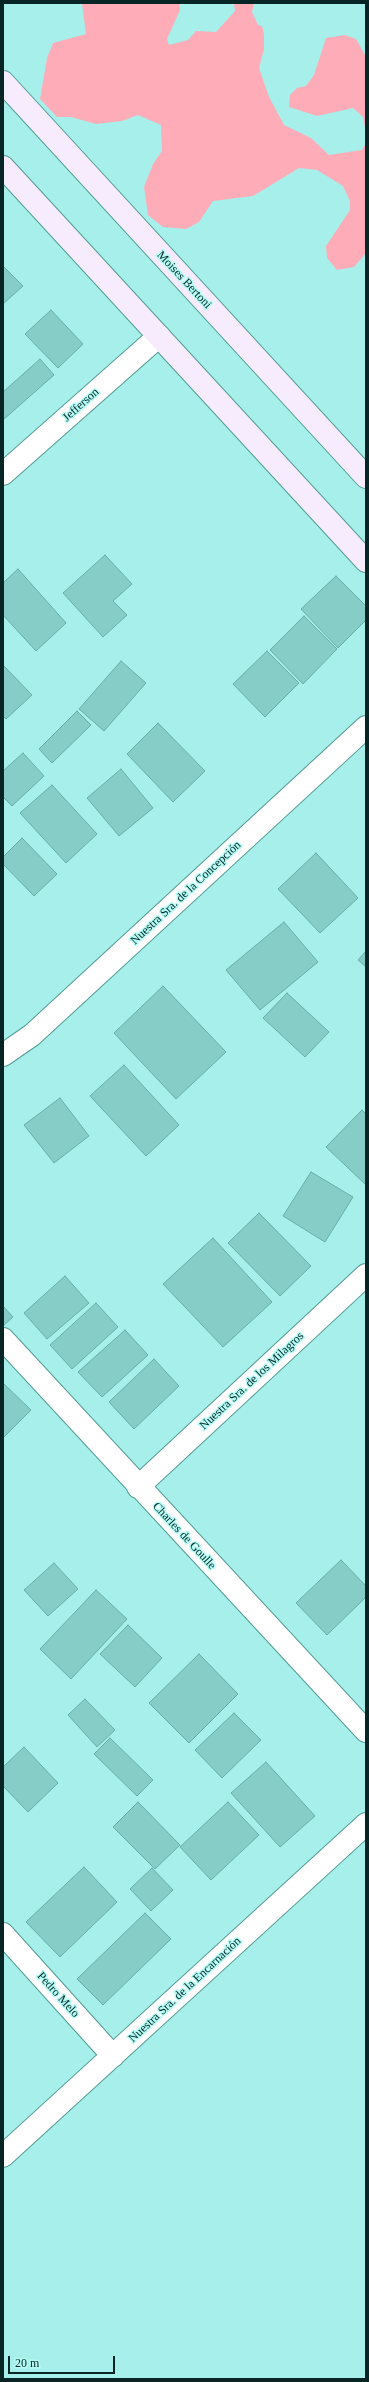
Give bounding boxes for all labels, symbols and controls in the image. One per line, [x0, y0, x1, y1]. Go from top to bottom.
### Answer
street label: Moises Bertoni [154, 248, 214, 312]
street label: Jefferson [60, 385, 102, 425]
street label: Nuestra Sra. de la Concepción [128, 838, 244, 948]
street label: Nuestra Sra. de los Milagros [197, 1329, 307, 1433]
street label: Charles de Goulle [149, 1499, 219, 1573]
street label: Nuestra Sra. de la Encarnación [126, 1934, 244, 2046]
street label: Pedro Melo [34, 1969, 82, 2021]
scale bar [10, 2348, 117, 2374]
text: 20 m [15, 2356, 39, 2370]

